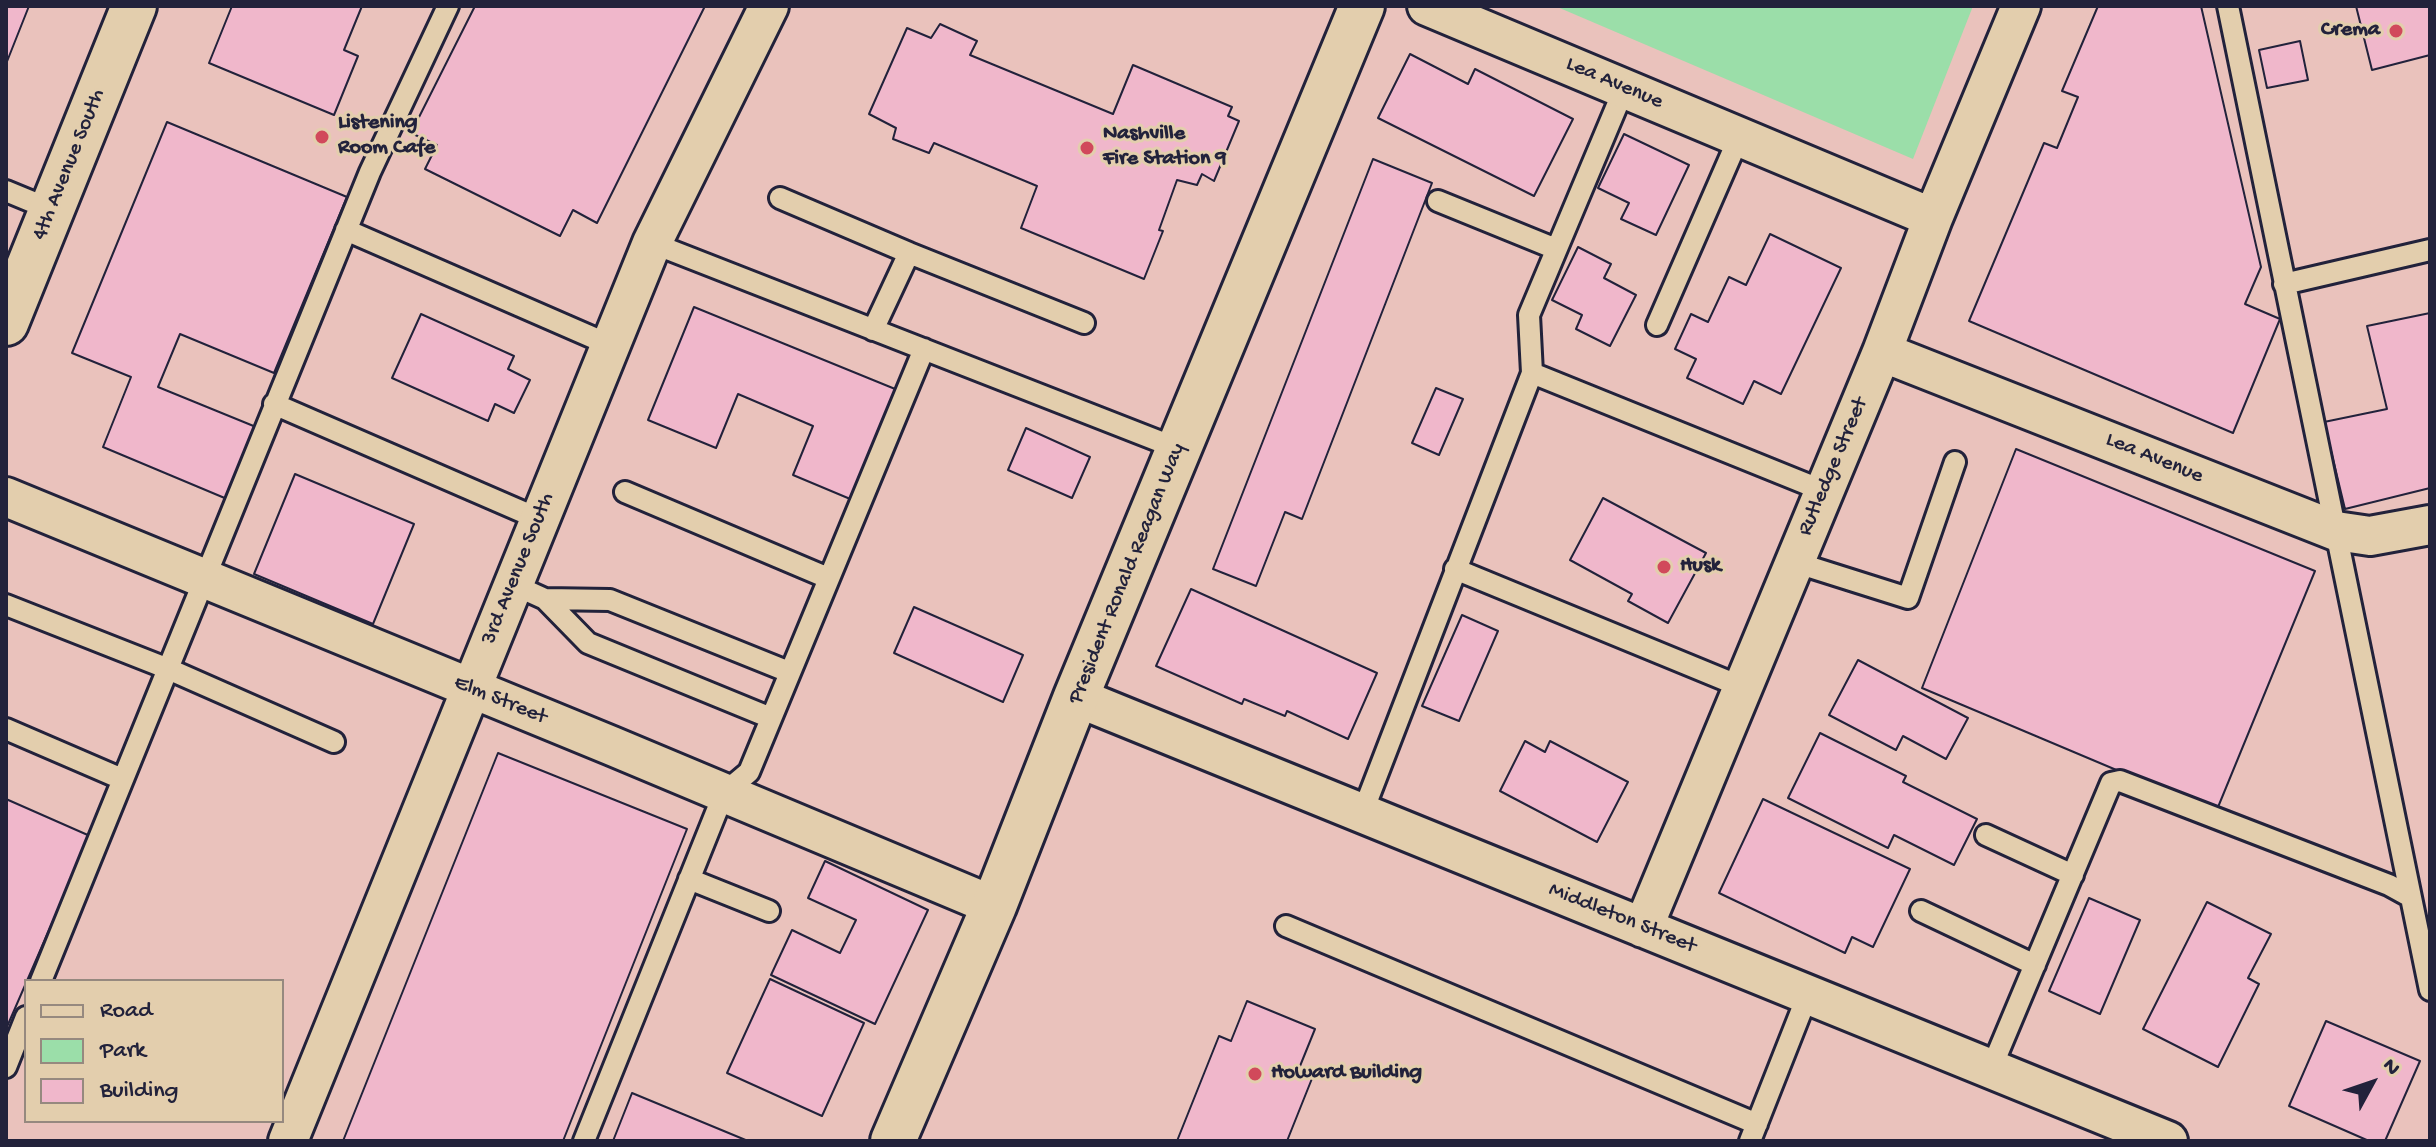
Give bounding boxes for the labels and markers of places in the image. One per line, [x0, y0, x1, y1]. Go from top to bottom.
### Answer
place label: Crema [2321, 18, 2380, 44]
marker: Crema [2387, 22, 2405, 40]
place label: Listening Room Cafe [338, 111, 435, 162]
place label: Nashville Fire Station 9 [1103, 122, 1227, 174]
marker: Listening Room Cafe [313, 128, 331, 146]
marker: Nashville Fire Station 9 [1078, 139, 1096, 157]
place label: Husk [1680, 554, 1721, 580]
marker: Husk [1655, 558, 1673, 576]
place label: Howard Building [1271, 1061, 1422, 1087]
marker: Howard Building [1246, 1065, 1264, 1083]

